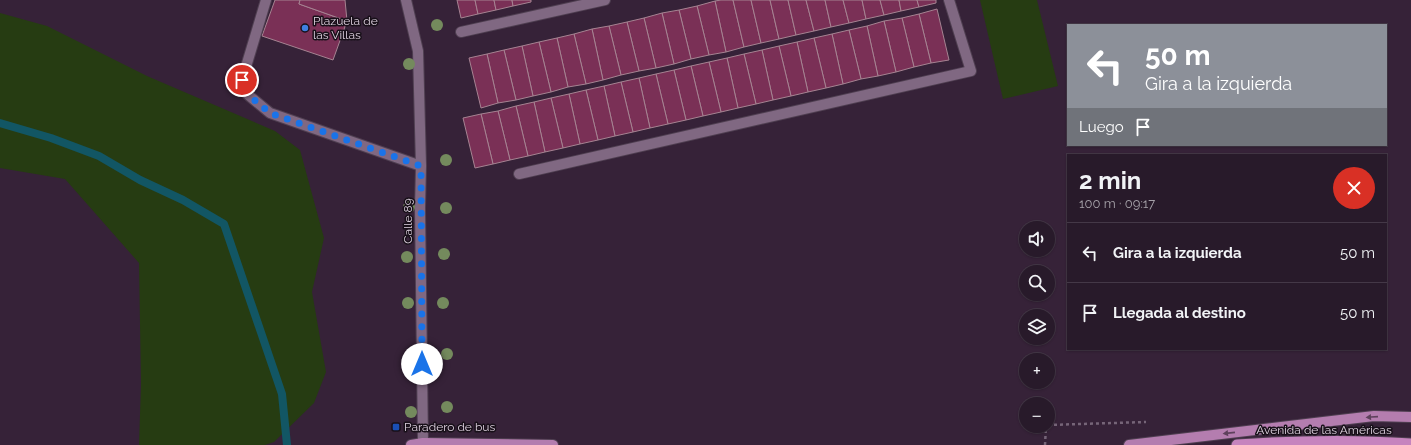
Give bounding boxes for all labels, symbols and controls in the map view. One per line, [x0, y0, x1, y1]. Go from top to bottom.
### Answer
place label: Plazuela de las Villas [313, 14, 378, 42]
marker: Plazuela de las Villas [300, 23, 310, 33]
text: 50 m [1145, 39, 1211, 72]
icon: left [1079, 40, 1131, 92]
pin [225, 63, 259, 97]
icon: arrive [231, 69, 253, 91]
text: Gira a la izquierda [1145, 73, 1292, 94]
icon: arrive [1132, 116, 1154, 138]
text: Luego [1079, 118, 1124, 136]
text: 2 min [1079, 166, 1141, 195]
button: close [1333, 167, 1375, 209]
text: 100 m · 09:17 [1079, 196, 1155, 211]
street label: Calle 89 [401, 198, 415, 244]
map controls [1019, 221, 1055, 433]
button: sound [1019, 221, 1055, 257]
icon: left [1079, 242, 1101, 264]
text: Gira a la izquierda [1113, 244, 1242, 262]
text: 50 m [1340, 244, 1375, 262]
button: search [1019, 265, 1055, 301]
icon: arrive [1079, 302, 1101, 324]
text: Llegada al destino [1113, 304, 1246, 322]
text: 50 m [1340, 304, 1375, 322]
button: layers [1019, 309, 1055, 345]
position arrow [401, 343, 443, 385]
button: + [1019, 353, 1055, 389]
button: − [1019, 397, 1055, 433]
one-way arrow [1366, 413, 1378, 420]
place label: Paradero de bus [404, 420, 495, 434]
marker: Paradero de bus [391, 422, 401, 432]
street label: Avenida de las Américas [1256, 423, 1392, 437]
one-way arrow [1223, 429, 1235, 436]

